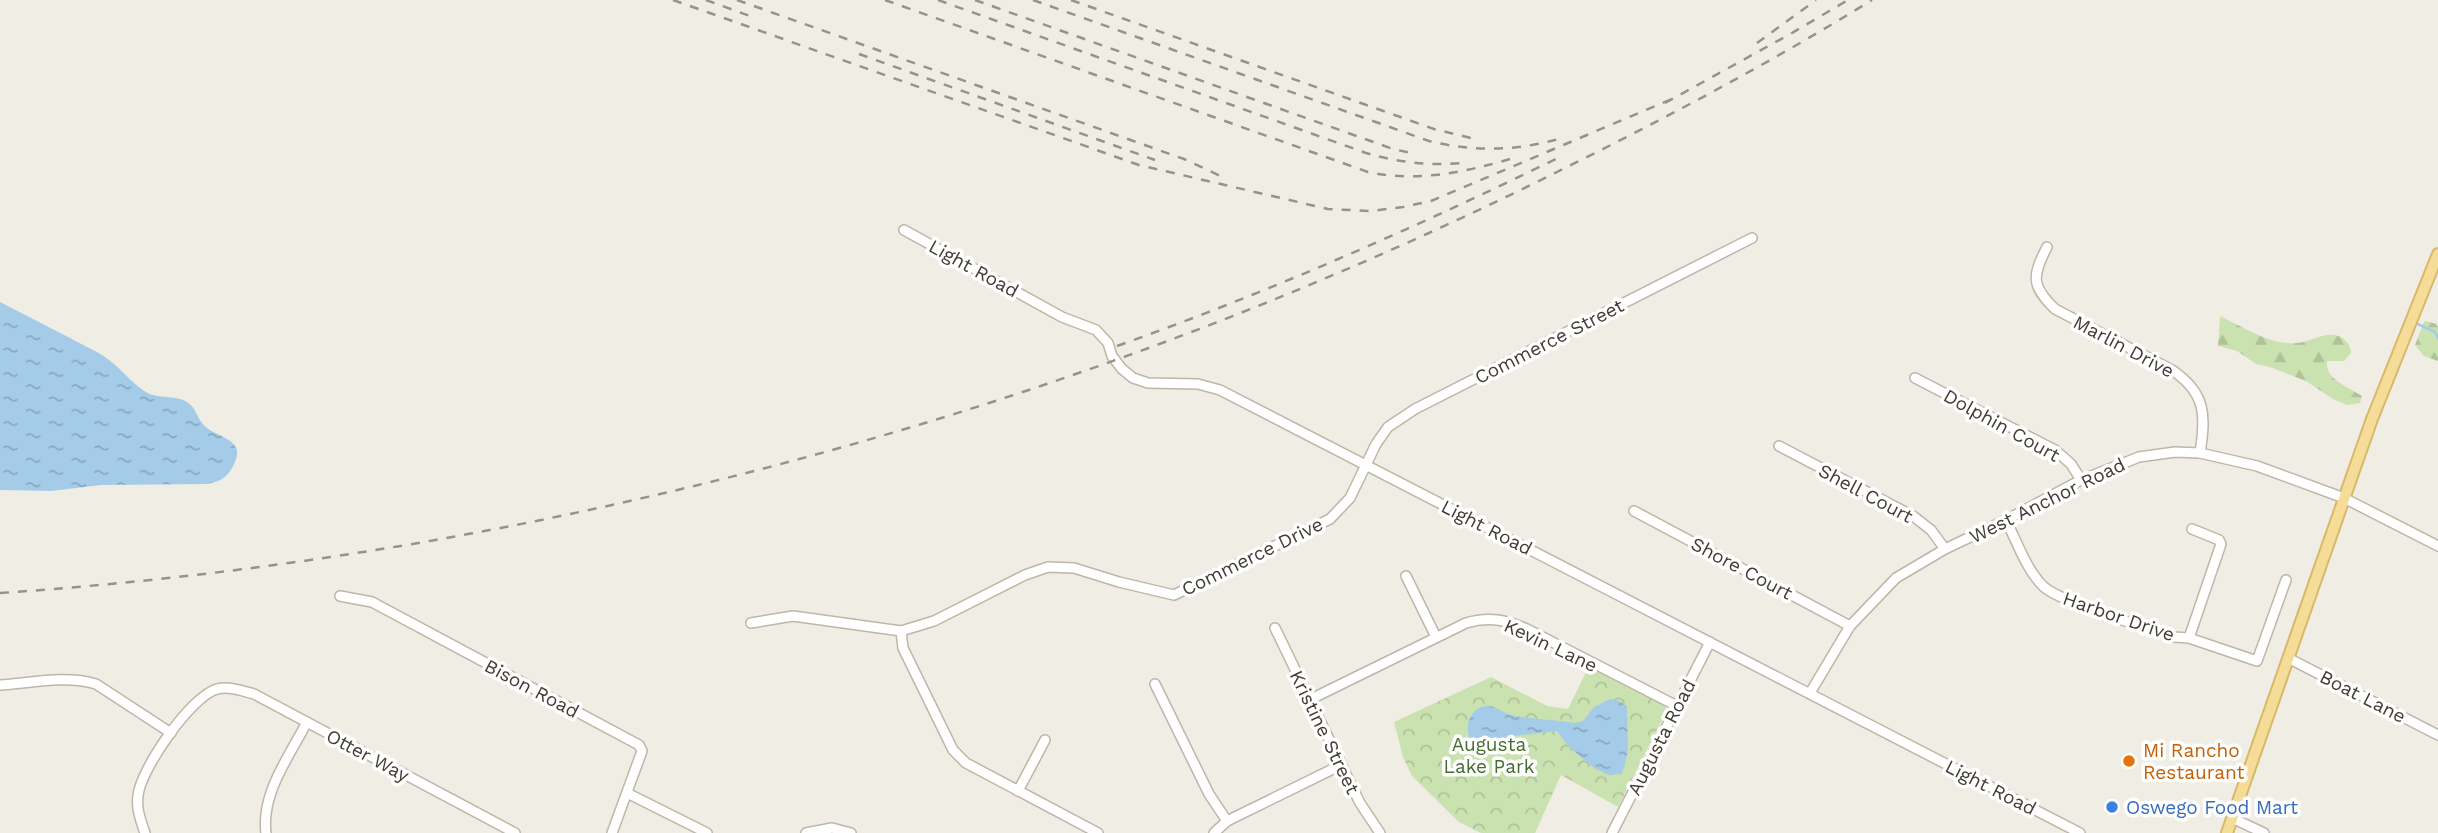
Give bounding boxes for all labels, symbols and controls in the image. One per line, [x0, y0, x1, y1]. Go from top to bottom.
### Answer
street label: Light Road [925, 234, 1023, 302]
street label: Commerce Street [1471, 294, 1628, 389]
street label: Marlin Drive [2069, 310, 2178, 383]
street label: Dolphin Court [1940, 384, 2064, 467]
street label: West Anchor Road [1966, 453, 2129, 548]
street label: Shell Court [1815, 459, 1917, 528]
street label: Light Road [1437, 495, 1536, 560]
street label: Commerce Drive [1178, 512, 1327, 601]
street label: Shore Court [1687, 532, 1796, 605]
street label: Harbor Drive [2060, 587, 2178, 646]
street label: Kevin Lane [1500, 614, 1601, 677]
street label: Bison Road [481, 654, 583, 723]
street label: Boat Lane [2316, 665, 2410, 728]
street label: Kristine Street [1285, 667, 1364, 798]
street label: Augusta Road [1622, 675, 1701, 799]
street label: Otter Way [322, 724, 413, 787]
park label: Augusta Lake Park [1444, 733, 1535, 778]
place label: Mi Rancho Restaurant [2143, 739, 2245, 784]
marker: Mi Rancho Restaurant [2121, 753, 2137, 769]
street label: Light Road [1941, 755, 2040, 820]
place label: Oswego Food Mart [2126, 796, 2298, 819]
marker: Oswego Food Mart [2104, 799, 2120, 815]

